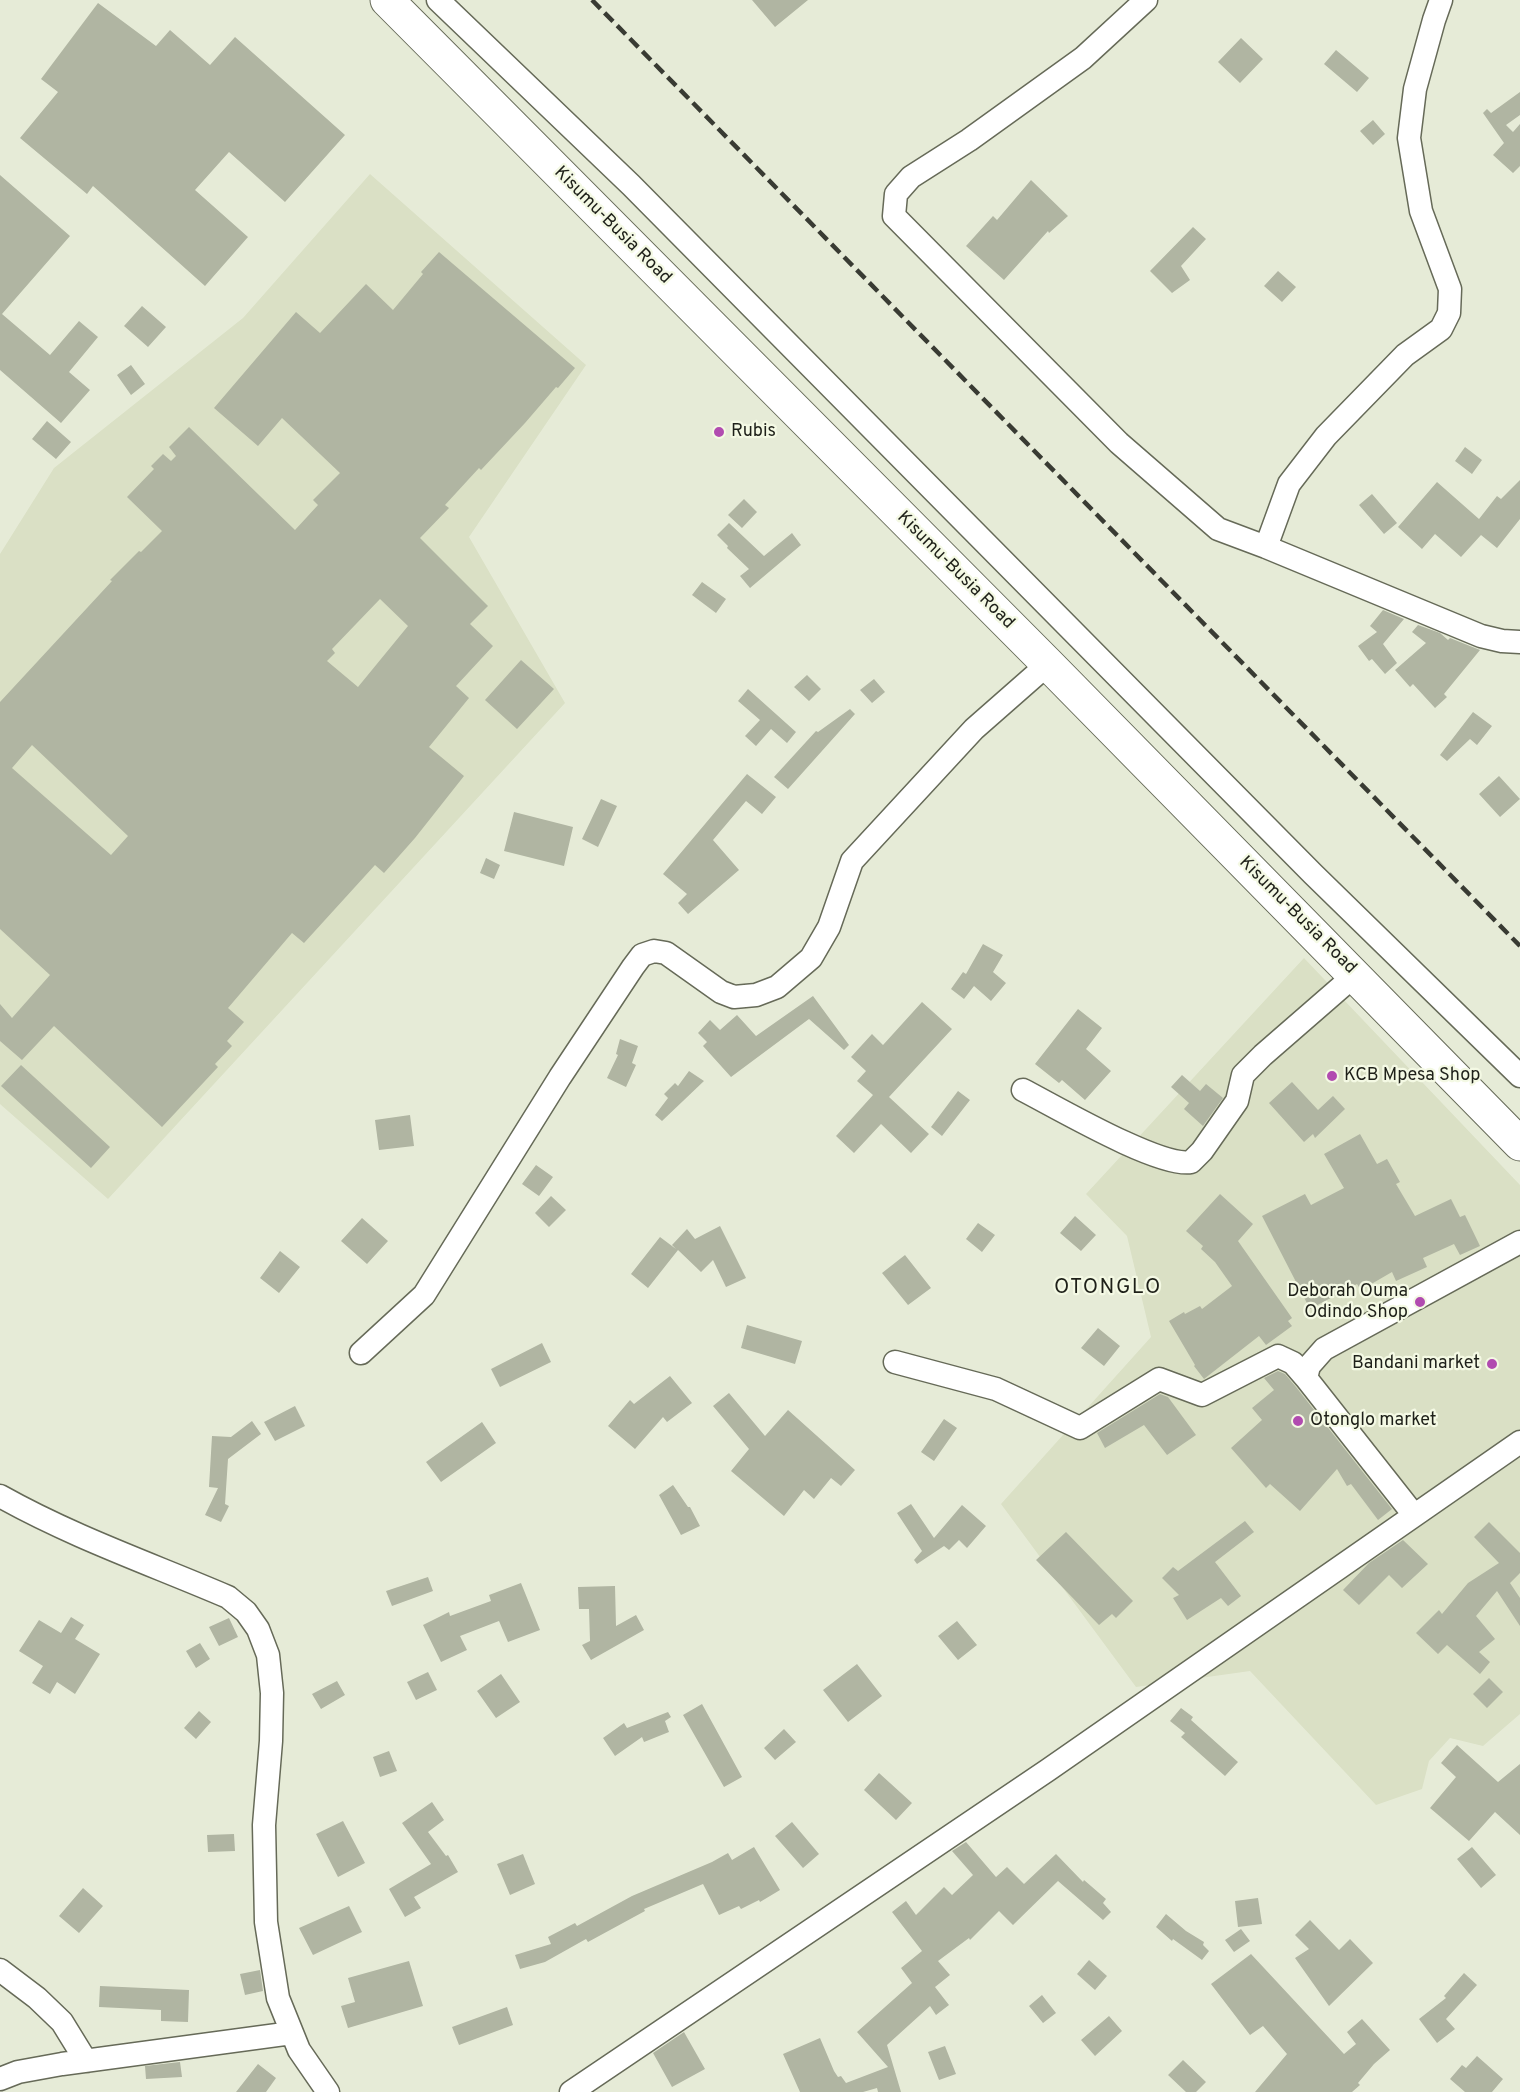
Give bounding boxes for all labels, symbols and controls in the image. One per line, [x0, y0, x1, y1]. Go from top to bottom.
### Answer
street label: Kisumu-Busia Road [549, 163, 675, 289]
place label: Rubis [731, 421, 776, 443]
marker: Rubis [712, 425, 726, 439]
street label: Kisumu-Busia Road [892, 508, 1018, 634]
street label: Kisumu-Busia Road [1234, 853, 1360, 979]
place label: KCB Mpesa Shop [1344, 1065, 1480, 1087]
marker: KCB Mpesa Shop [1325, 1069, 1339, 1083]
district label: OTONGLO [1054, 1276, 1162, 1302]
place label: Deborah Ouma Odindo Shop [1287, 1281, 1408, 1324]
marker: Deborah Ouma Odindo Shop [1413, 1295, 1427, 1309]
place label: Bandani market [1352, 1353, 1480, 1375]
marker: Bandani market [1485, 1357, 1499, 1371]
place label: Otonglo market [1310, 1410, 1437, 1432]
marker: Otonglo market [1291, 1414, 1305, 1428]

